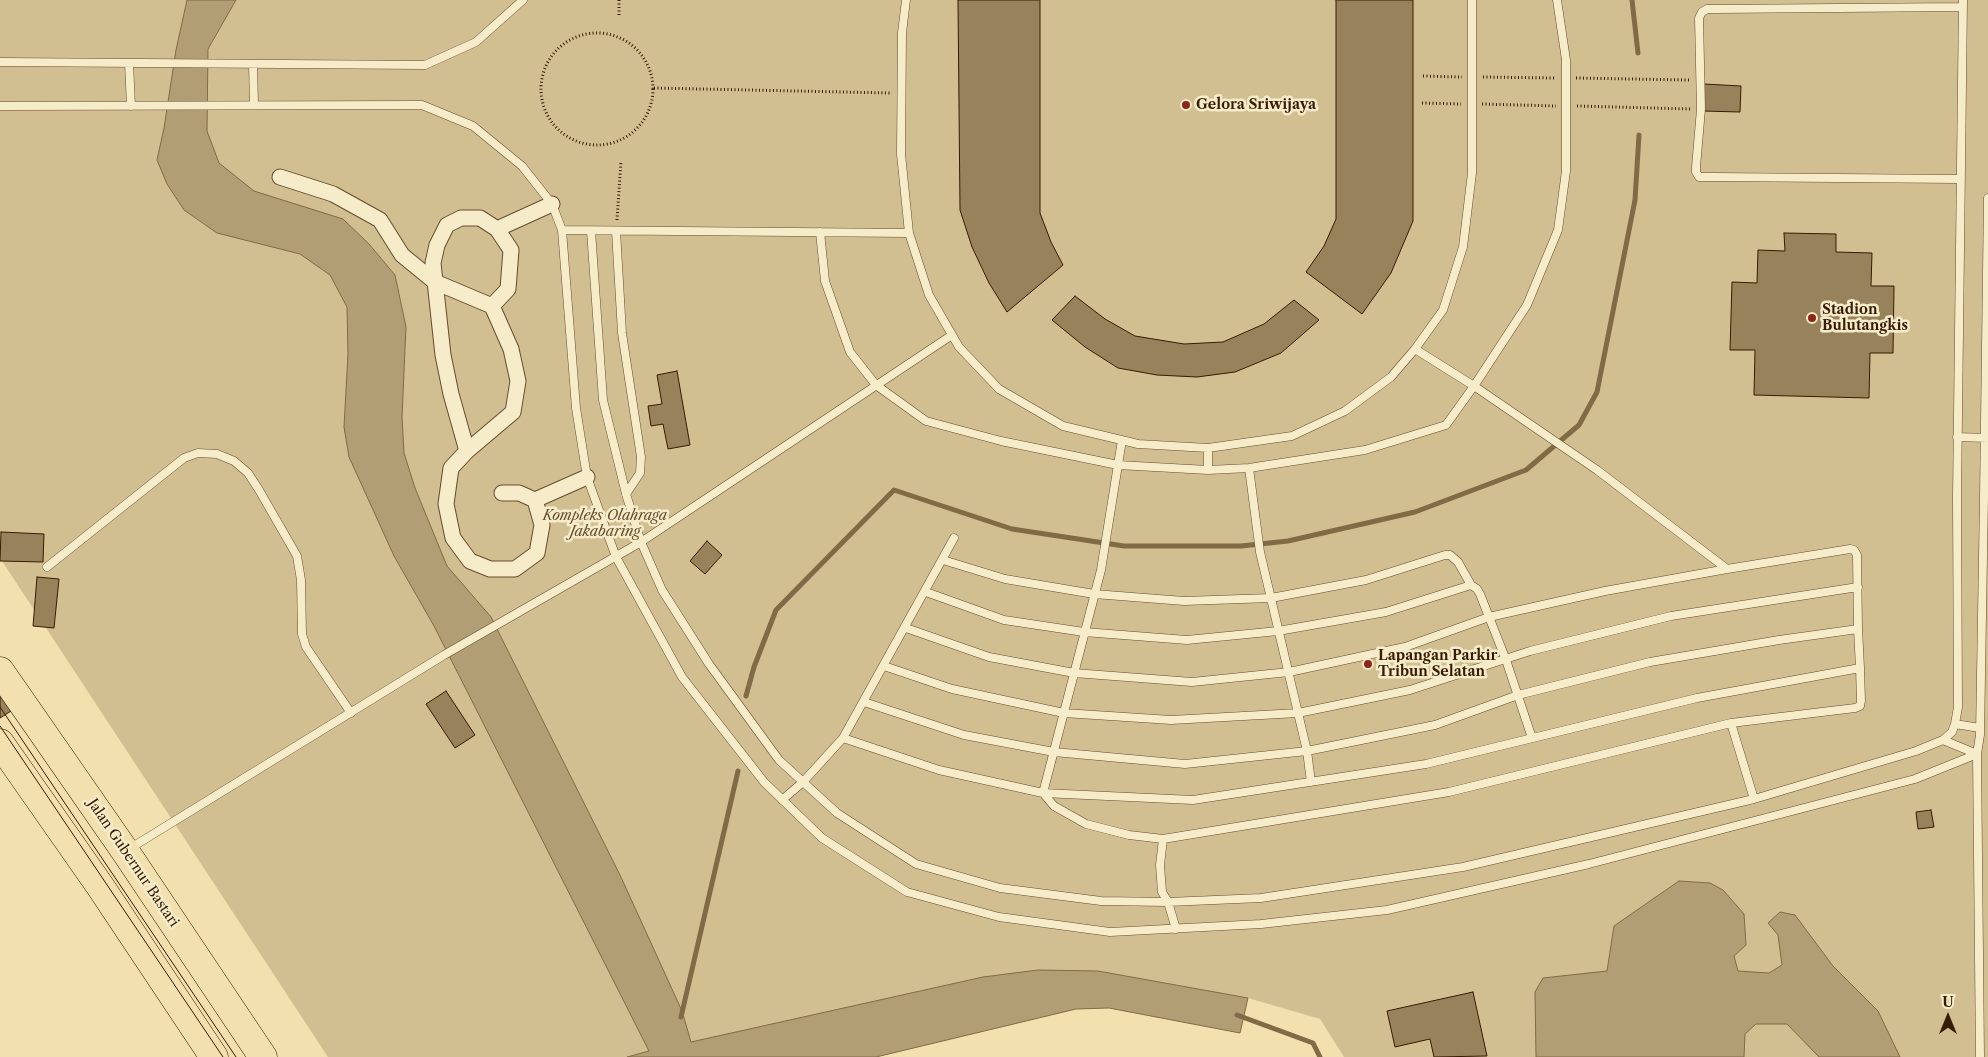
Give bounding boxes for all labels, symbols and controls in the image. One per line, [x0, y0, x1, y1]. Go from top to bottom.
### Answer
place label: Gelora Sriwijaya [1196, 97, 1316, 113]
marker: Gelora Sriwijaya [1180, 99, 1192, 111]
place label: Stadion Bulutangkis [1822, 302, 1908, 334]
marker: Stadion Bulutangkis [1806, 312, 1818, 324]
park label: Kompleks Olahraga Jakabaring [543, 508, 667, 540]
place label: Lapangan Parkir Tribun Selatan [1378, 648, 1497, 680]
marker: Lapangan Parkir Tribun Selatan [1362, 658, 1374, 670]
street label: Jalan Gubernur Bastari [84, 796, 182, 930]
north arrow [1923, 992, 1973, 1042]
text: U [1942, 993, 1954, 1011]

